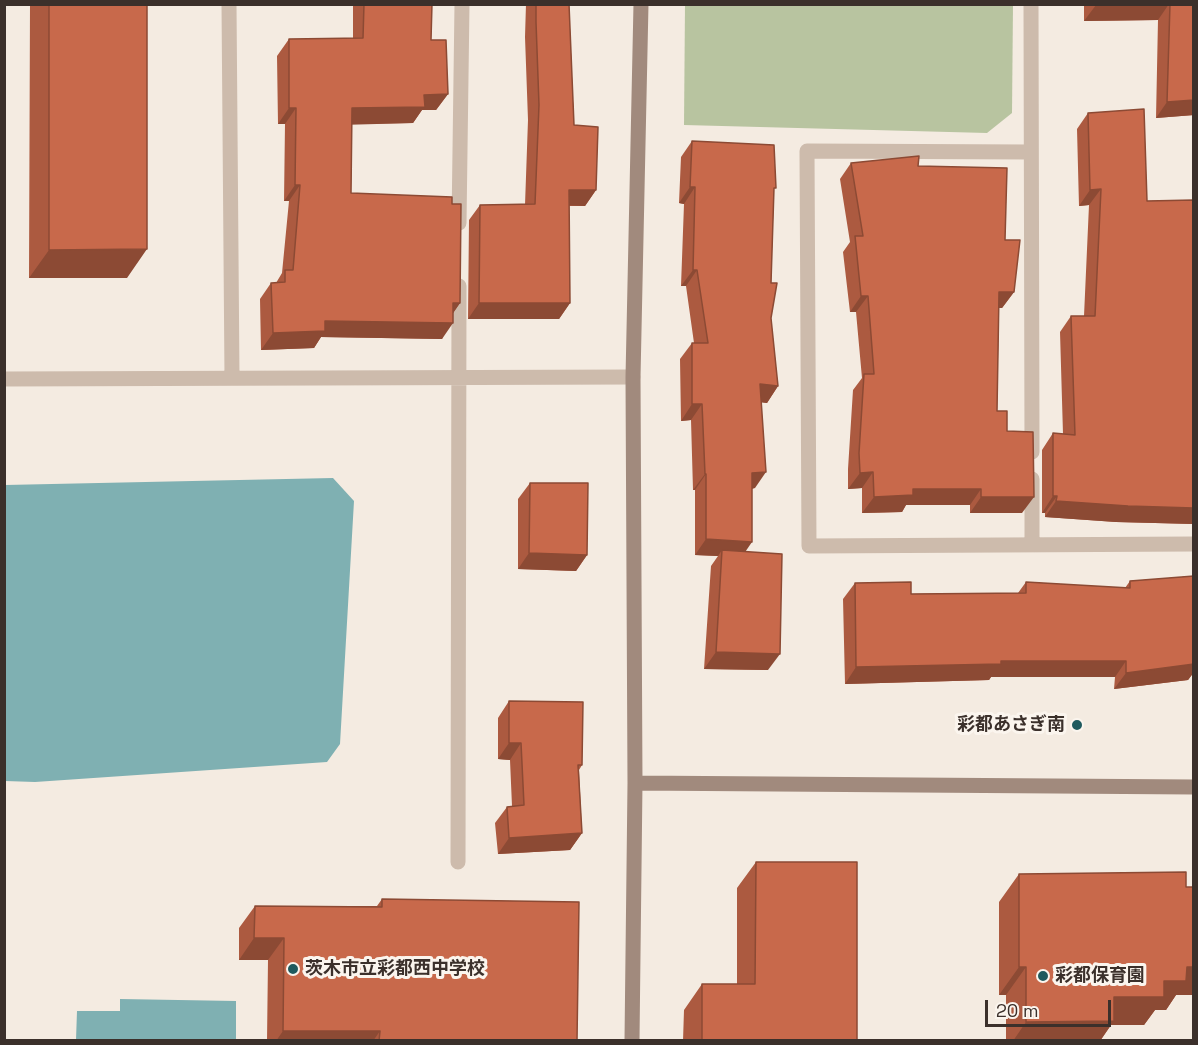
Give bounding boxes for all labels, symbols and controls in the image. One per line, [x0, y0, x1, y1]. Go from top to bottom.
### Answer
place label: 彩都あさぎ南 [957, 714, 1065, 736]
marker: 彩都あさぎ南 [1070, 718, 1084, 732]
place label: 茨木市立彩都西中学校 [305, 958, 485, 980]
marker: 茨木市立彩都西中学校 [286, 962, 300, 976]
place label: 彩都保育園 [1055, 965, 1145, 987]
marker: 彩都保育園 [1036, 969, 1050, 983]
scale bar [988, 988, 1114, 1026]
text: 20 m [996, 999, 1039, 1022]

